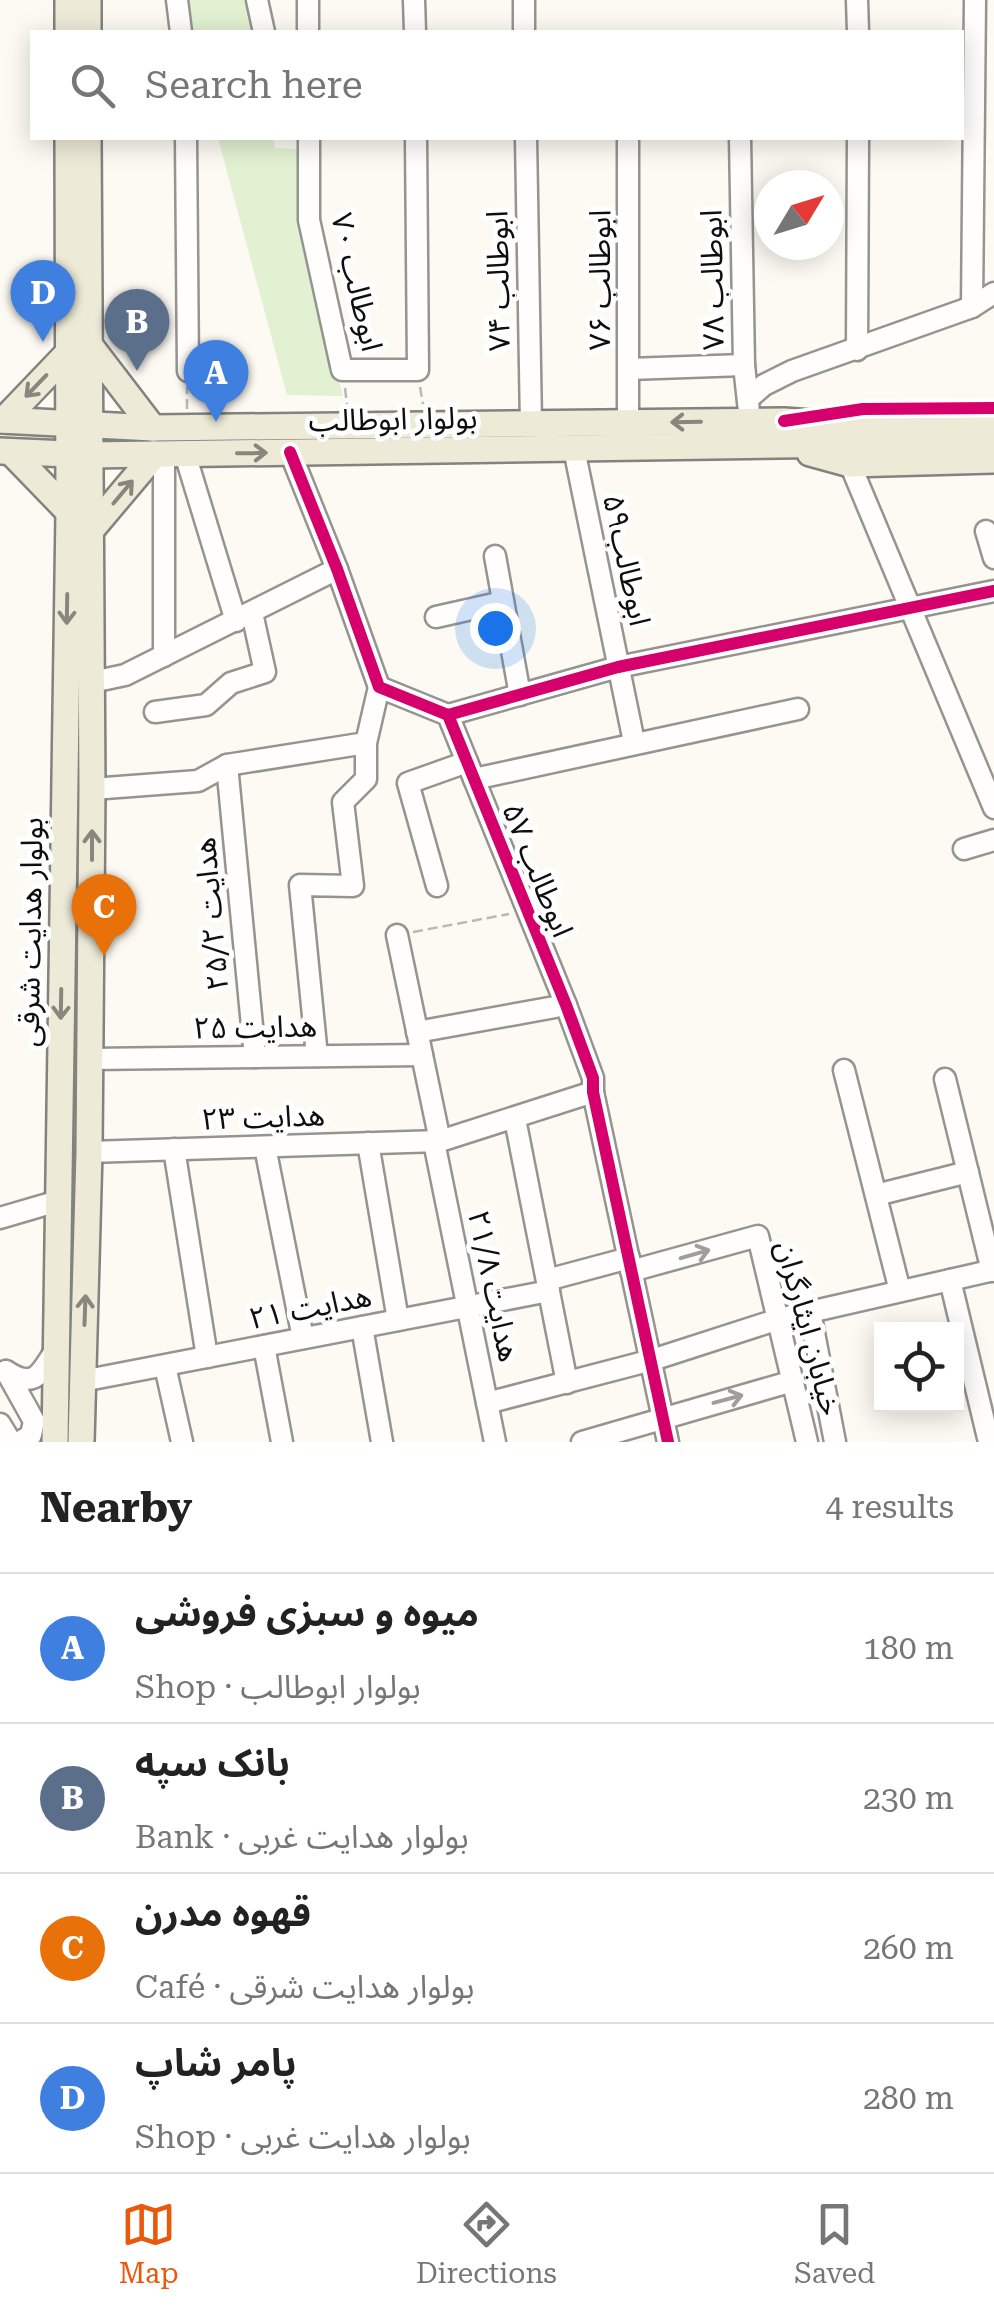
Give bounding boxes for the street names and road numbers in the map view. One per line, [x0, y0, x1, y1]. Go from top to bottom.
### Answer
street label: ابوطالب ۷۰ [324, 209, 390, 355]
street label: ابوطالب ۷۸ [693, 209, 731, 351]
street label: ابوطالب ۷۴ [479, 210, 517, 352]
street label: ابوطالب ۷۶ [582, 210, 617, 350]
street label: بولوار ابوطالب [308, 400, 478, 438]
street label: ابوطالب۵۹ [596, 491, 658, 629]
street label: ابوطالب ۵۷ [495, 798, 581, 942]
street label: بولوار هدایت شرقی [10, 817, 50, 1047]
street label: هدایت ۲۵/۲ [187, 836, 235, 992]
street label: هدایت ۲۵ [193, 1008, 317, 1046]
street label: هدایت ۲۳ [200, 1097, 326, 1137]
street label: هدایت ۲۱/۸ [461, 1207, 527, 1365]
street label: خیابان ایثارگران [769, 1237, 849, 1419]
street label: هدایت ۲۱ [246, 1278, 374, 1336]

